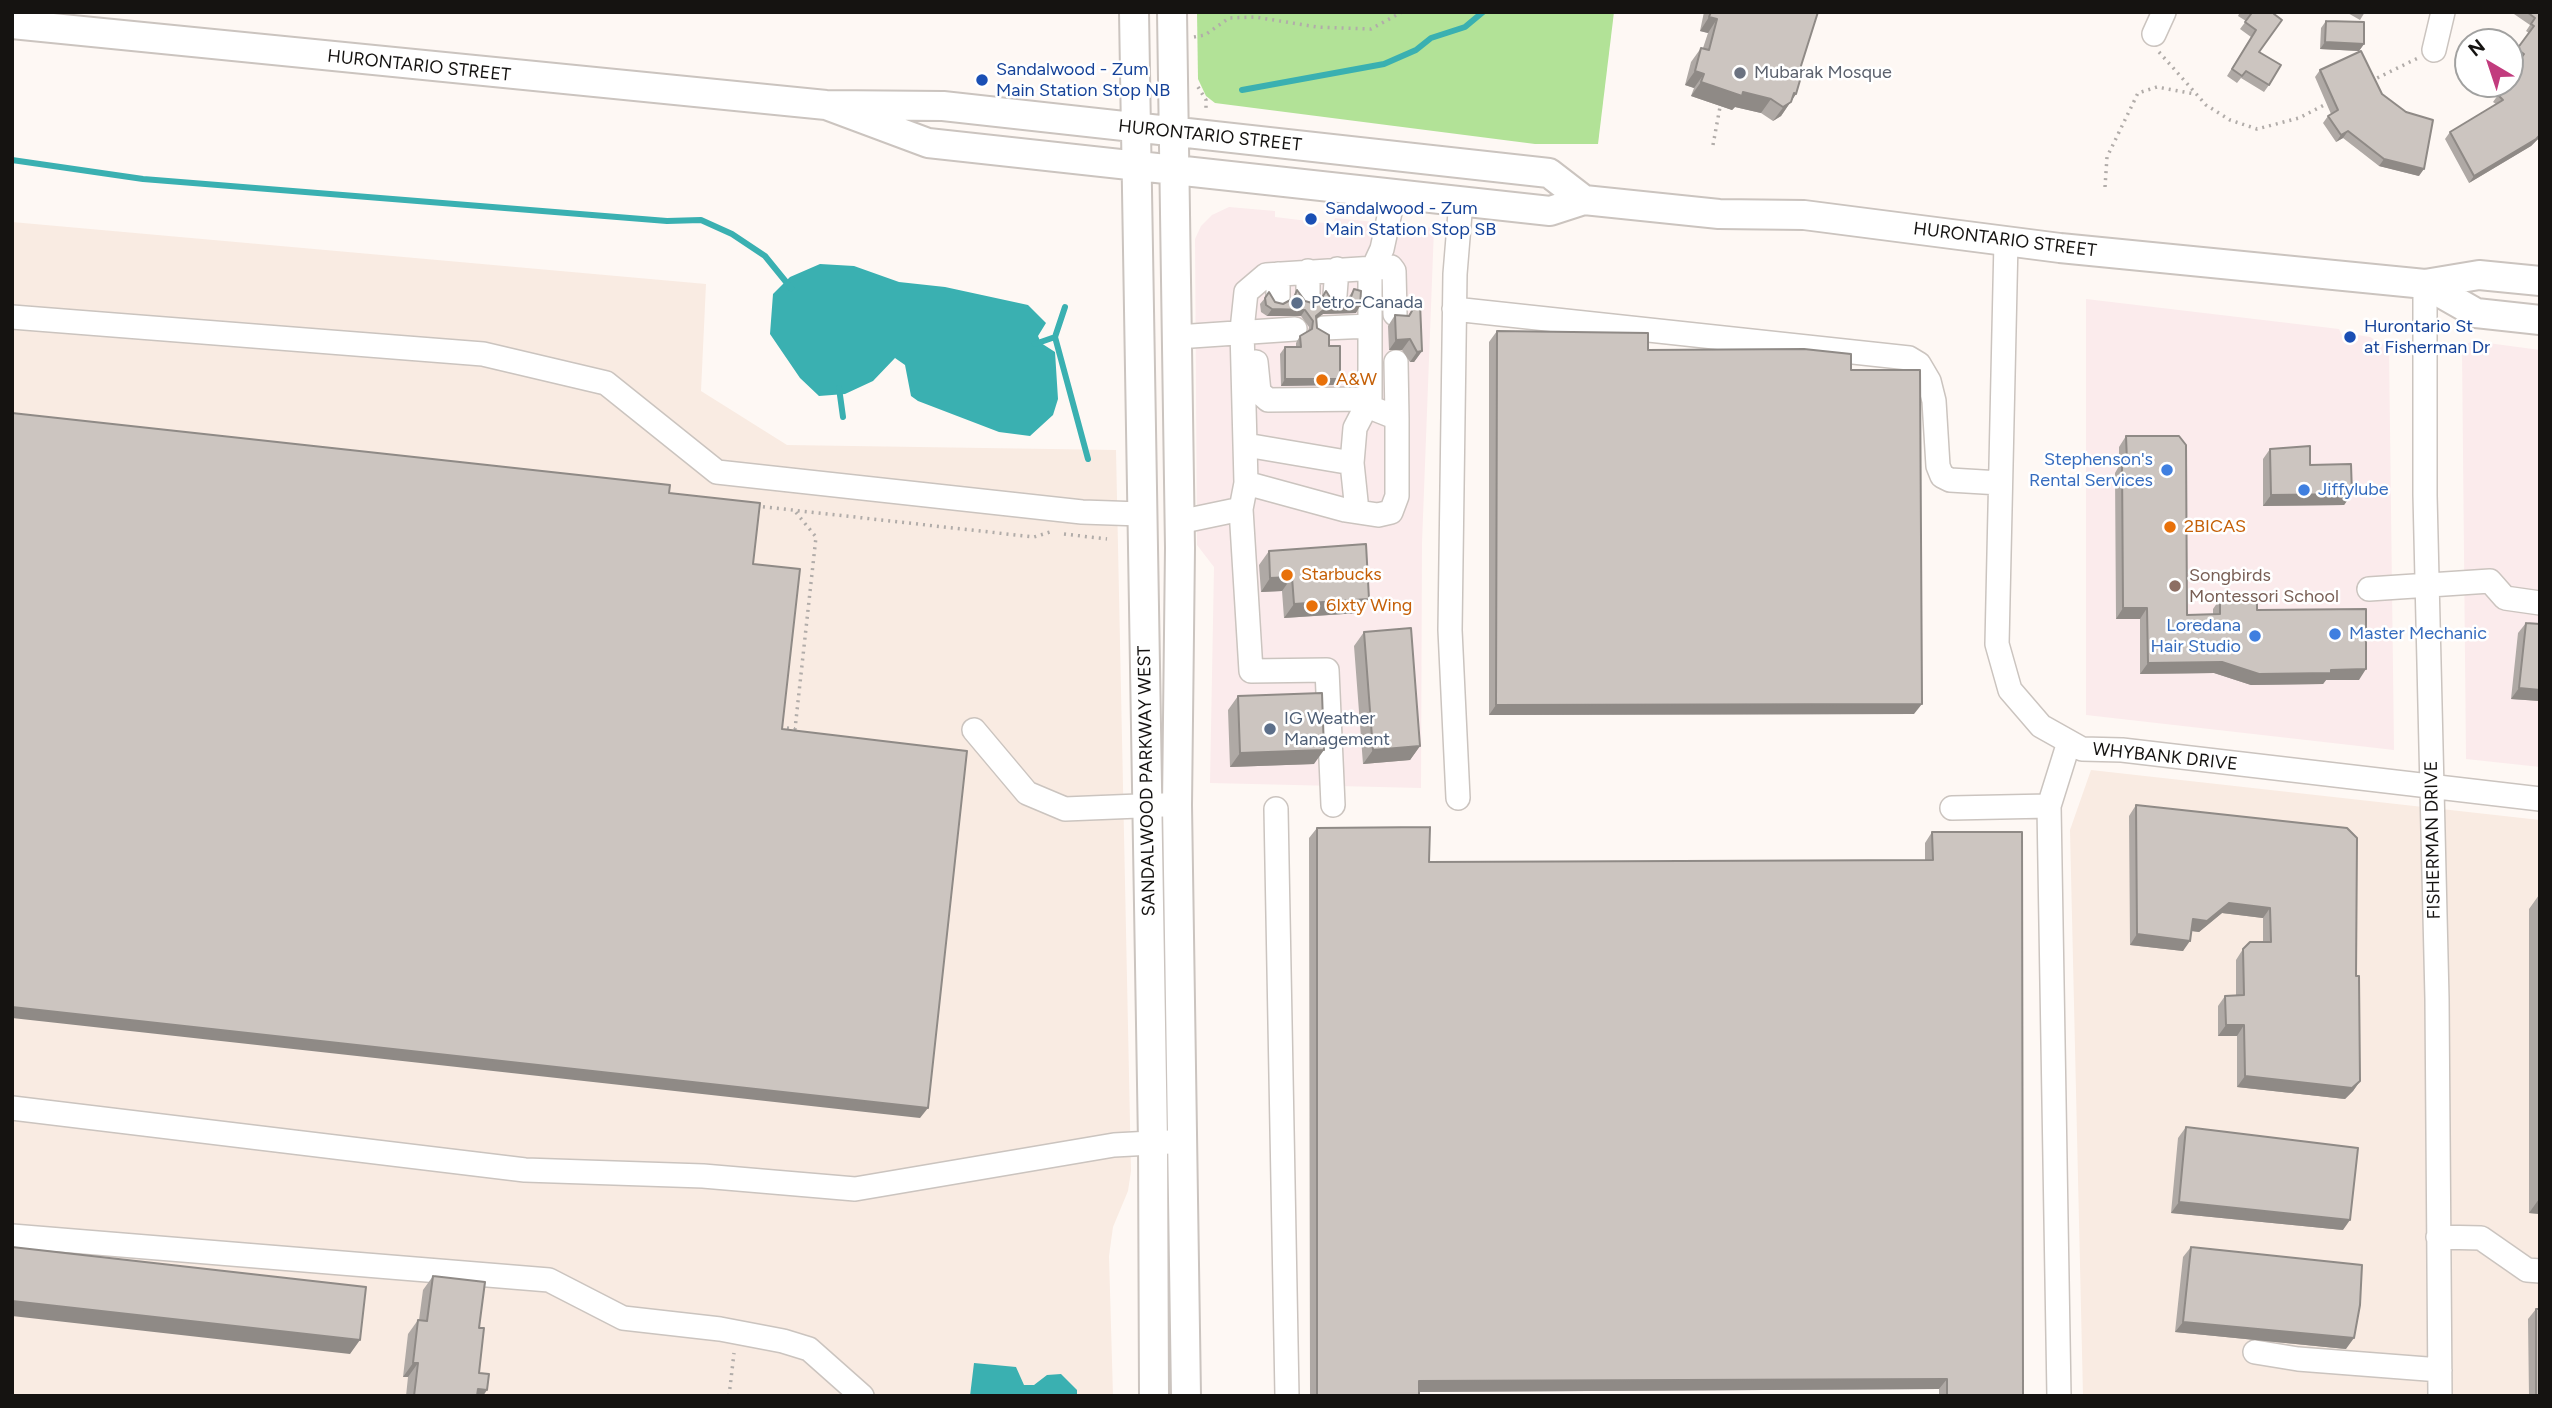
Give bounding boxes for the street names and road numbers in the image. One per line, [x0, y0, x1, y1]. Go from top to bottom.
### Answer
street label: HURONTARIO STREET [326, 46, 512, 86]
street label: HURONTARIO STREET [1117, 116, 1303, 156]
street label: HURONTARIO STREET [1912, 218, 2098, 262]
street label: SANDALWOOD PARKWAY WEST [1134, 645, 1160, 917]
street label: WHYBANK DRIVE [2091, 739, 2239, 775]
street label: FISHERMAN DRIVE [2421, 761, 2445, 919]

